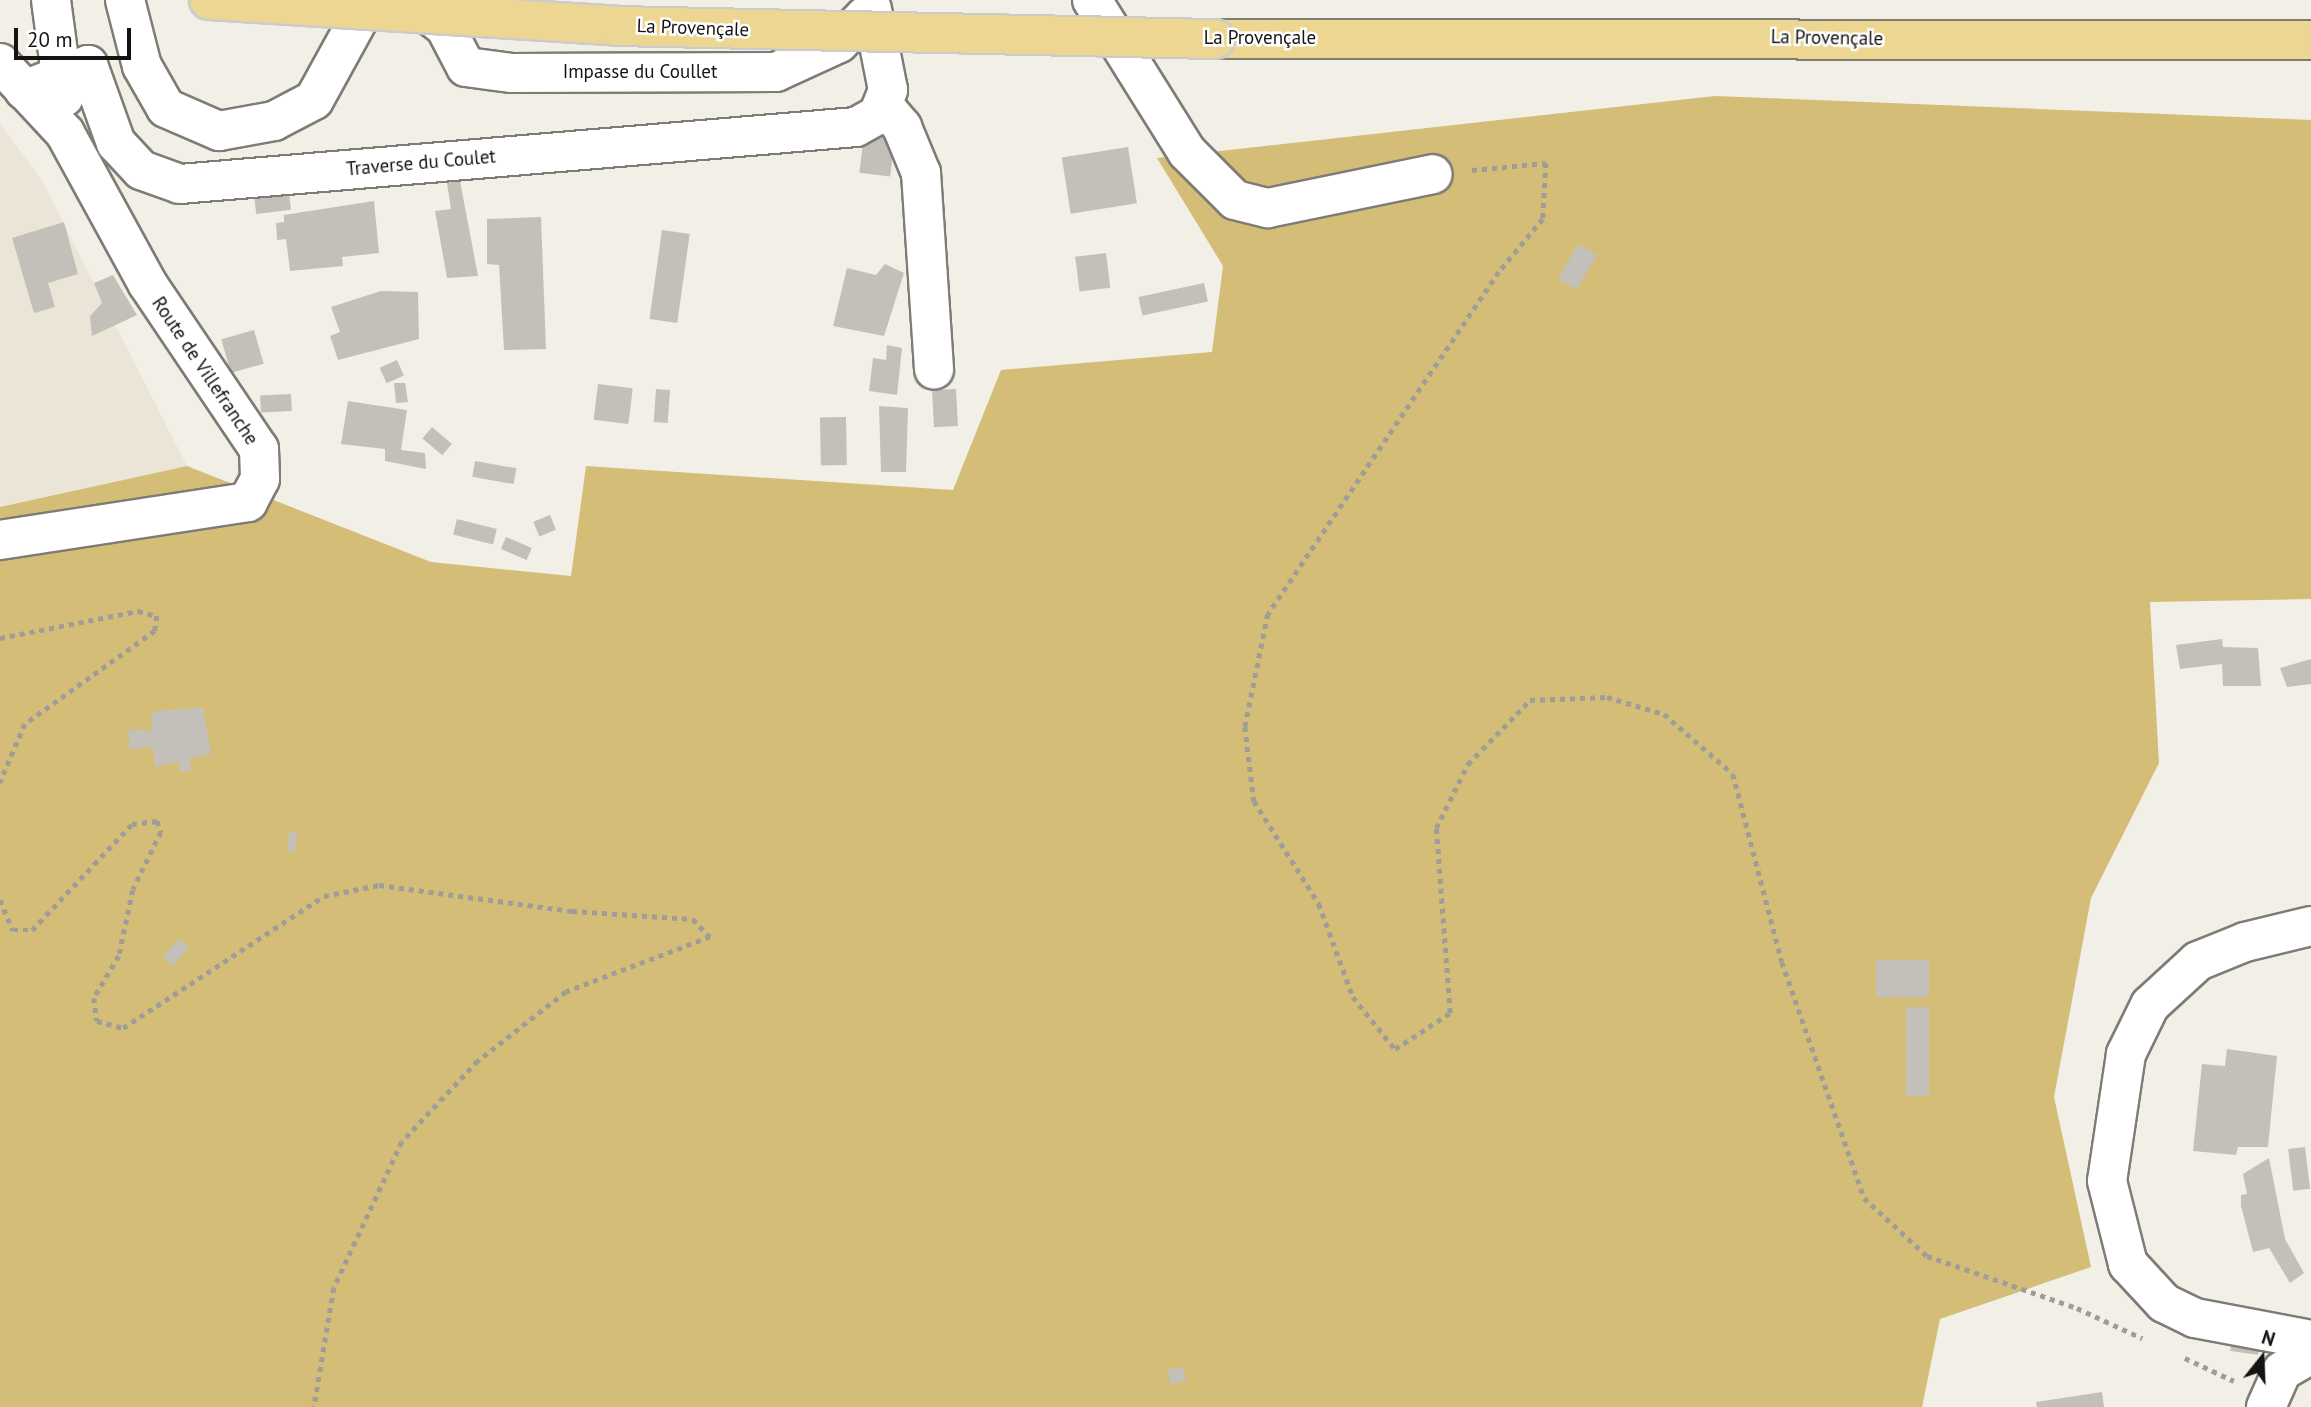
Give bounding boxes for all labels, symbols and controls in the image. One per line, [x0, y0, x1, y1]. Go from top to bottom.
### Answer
scale bar [18, 14, 135, 58]
street label: La Provençale [636, 15, 750, 41]
text: 20 m [27, 26, 73, 53]
street label: La Provençale [1771, 26, 1883, 50]
street label: La Provençale [1204, 27, 1316, 49]
street label: Impasse du Coullet [563, 61, 717, 83]
street label: Traverse du Coulet [345, 145, 497, 181]
street label: Route de Villefranche [147, 292, 263, 450]
north arrow [2227, 1323, 2297, 1393]
text: N [2259, 1325, 2278, 1351]

